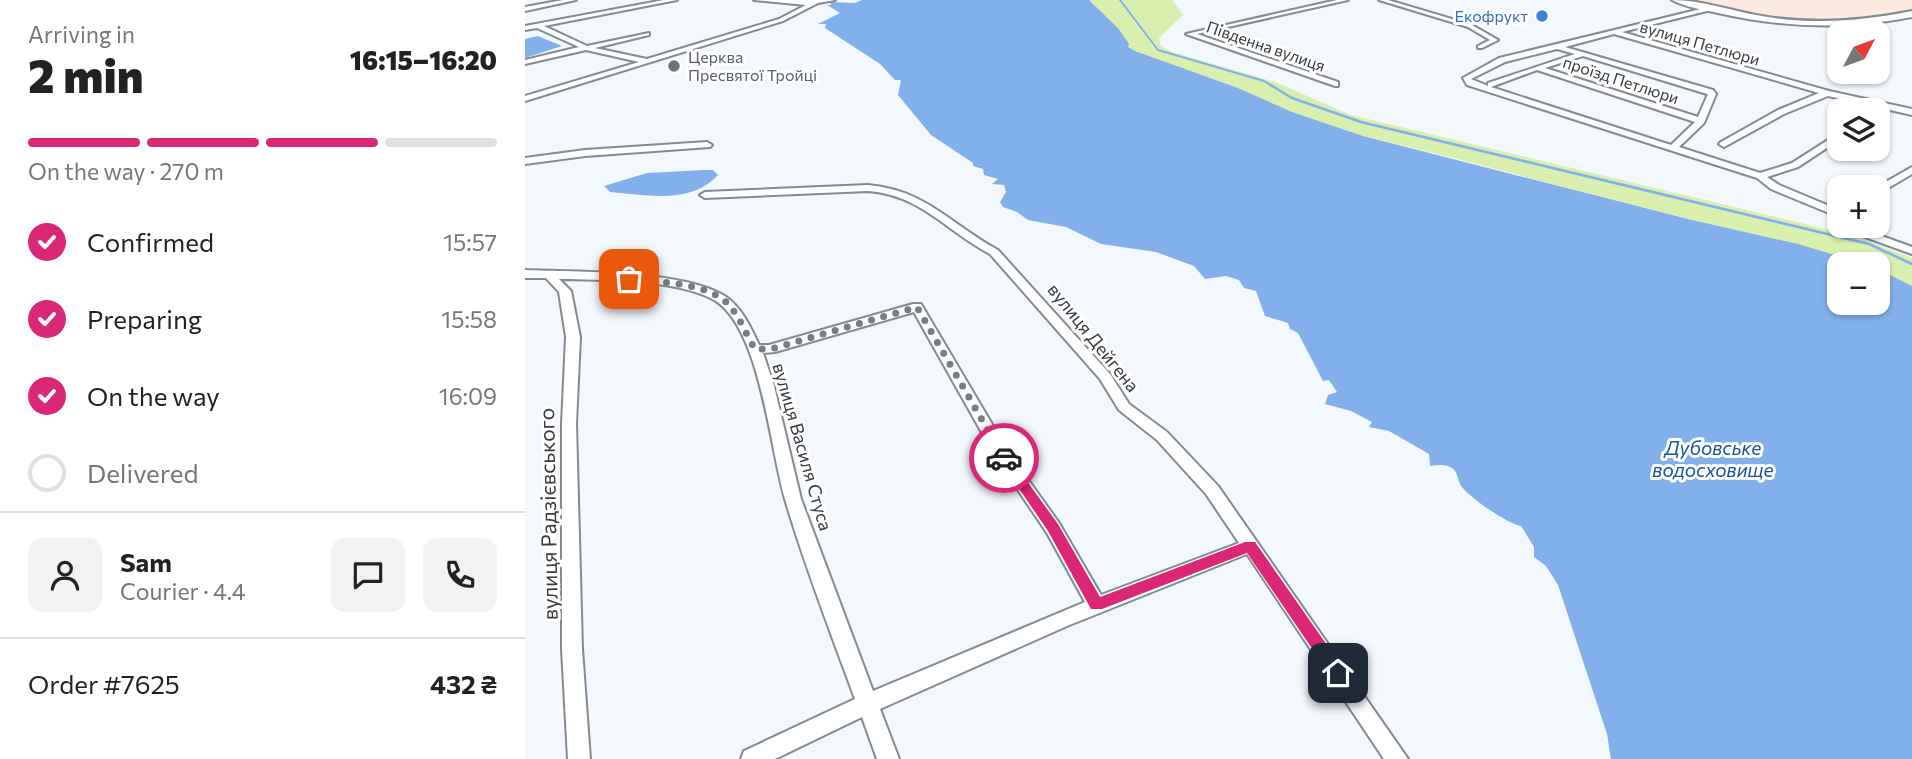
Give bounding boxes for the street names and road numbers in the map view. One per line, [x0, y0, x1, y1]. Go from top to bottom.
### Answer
street label: Південна вулиця [1204, 16, 1328, 75]
street label: вулиця Петлюри [1638, 16, 1762, 69]
street label: проїзд Петлюри [1561, 52, 1682, 107]
street label: вулиця Дейгена [1043, 279, 1144, 396]
street label: вулиця Василя Стуса [768, 360, 837, 533]
street label: вулиця Радзієвського [533, 408, 562, 620]

